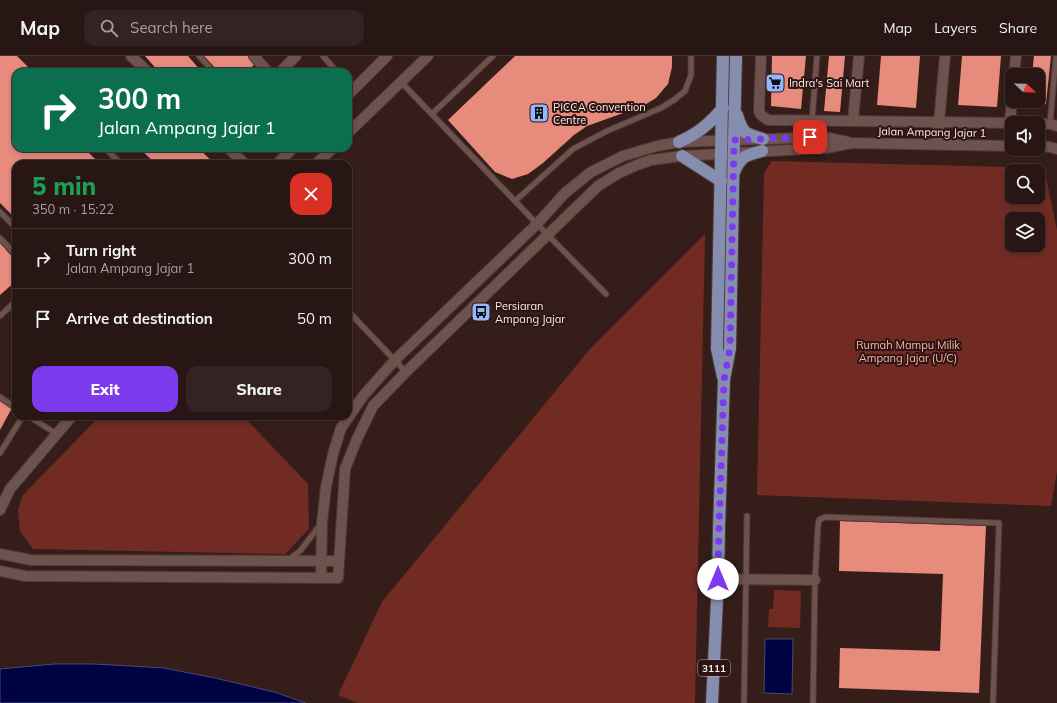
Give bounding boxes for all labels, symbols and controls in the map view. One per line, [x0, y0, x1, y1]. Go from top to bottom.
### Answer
search box [84, 10, 364, 46]
text: Map [20, 16, 60, 40]
icon: search [98, 17, 120, 39]
text: Search here [130, 18, 213, 37]
text: Map [883, 19, 912, 37]
text: Layers [934, 19, 977, 37]
text: Share [999, 19, 1037, 37]
north arrow [1005, 68, 1045, 108]
map controls [1005, 68, 1045, 252]
supermarket icon: Indra's Sai Mart [764, 72, 786, 94]
place label: Indra's Sai Mart [789, 76, 869, 90]
text: 300 m [98, 81, 181, 116]
icon: right [32, 84, 84, 136]
place label: PICCA Convention Centre [553, 100, 646, 127]
building icon: PICCA Convention Centre [528, 102, 550, 124]
text: Jalan Ampang Jajar 1 [98, 116, 276, 139]
button: sound [1005, 116, 1045, 156]
pin [793, 120, 827, 154]
street label: Jalan Ampang Jajar 1 [878, 124, 986, 140]
icon: arrive [799, 126, 821, 148]
button: search [1005, 164, 1045, 204]
text: 5 min [32, 171, 96, 201]
button: close [290, 173, 332, 215]
text: 350 m · 15:22 [32, 201, 114, 217]
button: layers [1005, 212, 1045, 252]
text: Turn right [66, 241, 136, 260]
icon: right [32, 248, 54, 270]
text: 300 m [288, 249, 332, 268]
text: Jalan Ampang Jajar 1 [66, 260, 194, 276]
place label: Persiaran Ampang Jajar [495, 299, 565, 326]
bus stop icon: Persiaran Ampang Jajar [470, 301, 492, 323]
icon: arrive [32, 308, 54, 330]
text: Arrive at destination [66, 309, 213, 328]
text: 50 m [297, 309, 332, 328]
park label: Rumah Mampu Milik Ampang Jajar (U/C) [856, 338, 960, 365]
button: Exit [32, 366, 178, 412]
button: Share [186, 366, 332, 412]
position arrow [697, 558, 739, 600]
road number: 3111 [698, 660, 730, 676]

